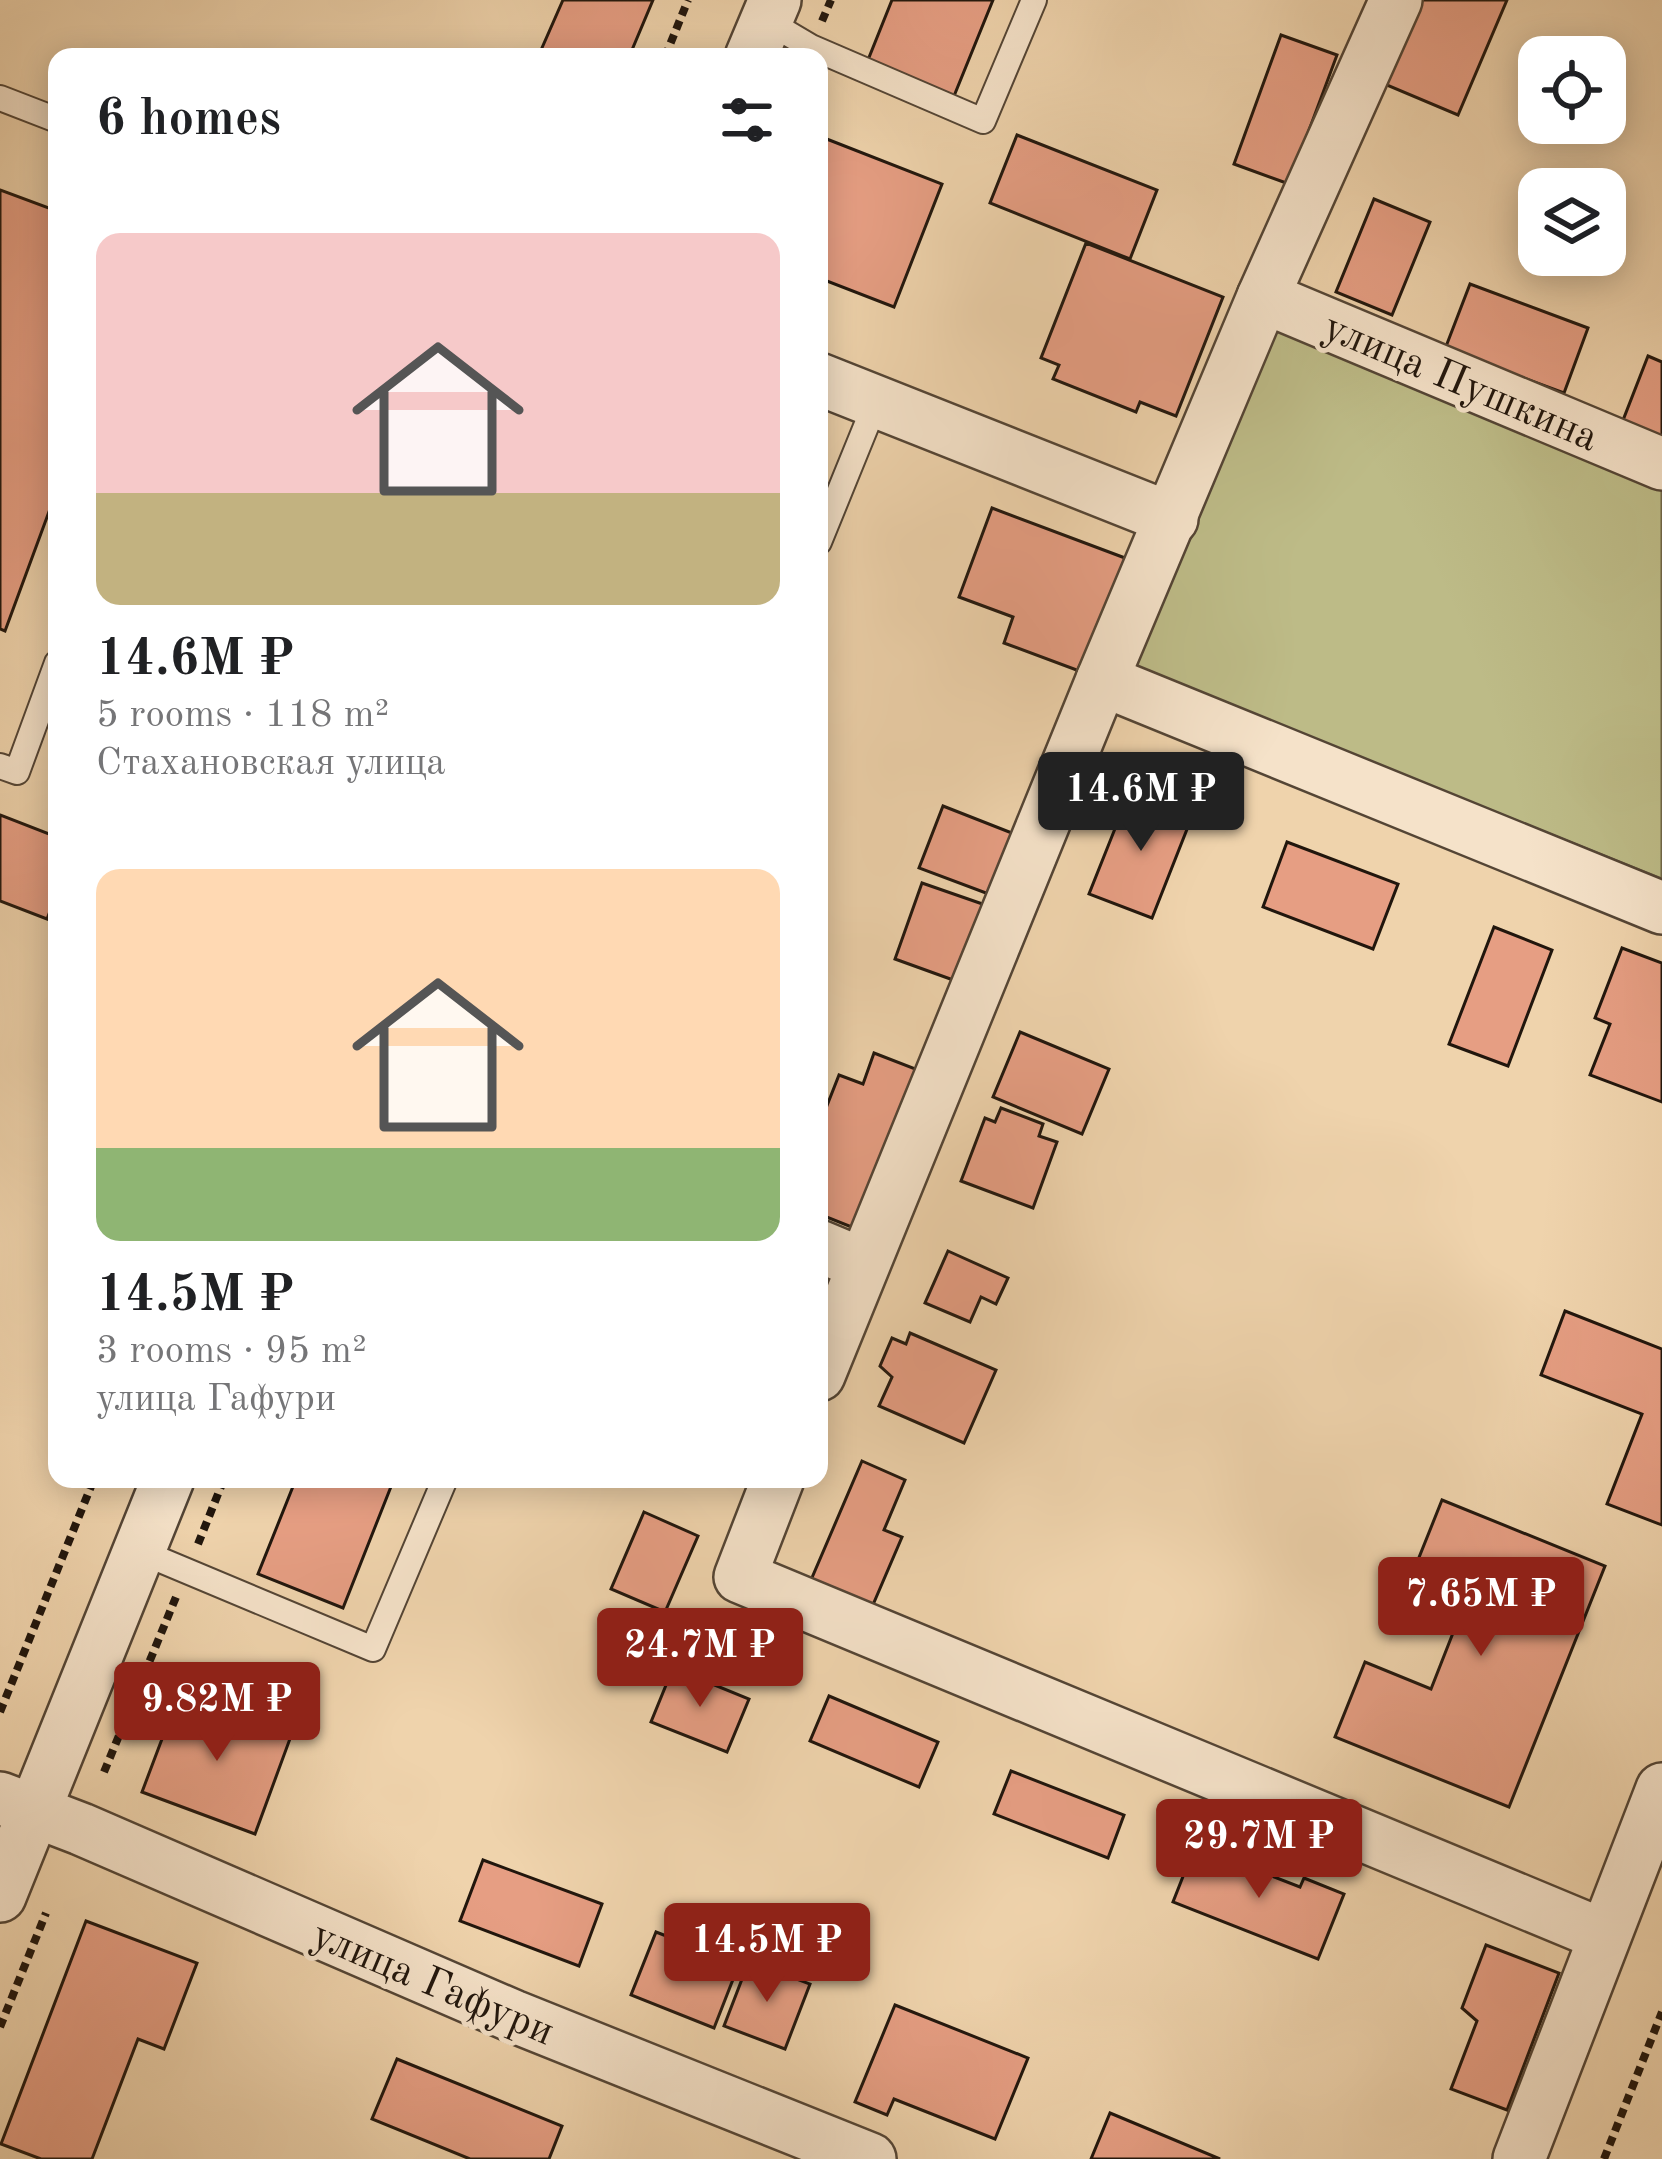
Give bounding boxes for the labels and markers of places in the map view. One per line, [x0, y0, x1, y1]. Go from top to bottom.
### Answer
pin: 14.6M ₽ [1030, 752, 1252, 854]
pin: 7.65M ₽ [1370, 1557, 1592, 1659]
pin: 24.7M ₽ [589, 1608, 811, 1710]
pin: 9.82M ₽ [106, 1662, 328, 1764]
pin: 29.7M ₽ [1148, 1799, 1370, 1901]
pin: 14.5M ₽ [656, 1903, 878, 2005]

